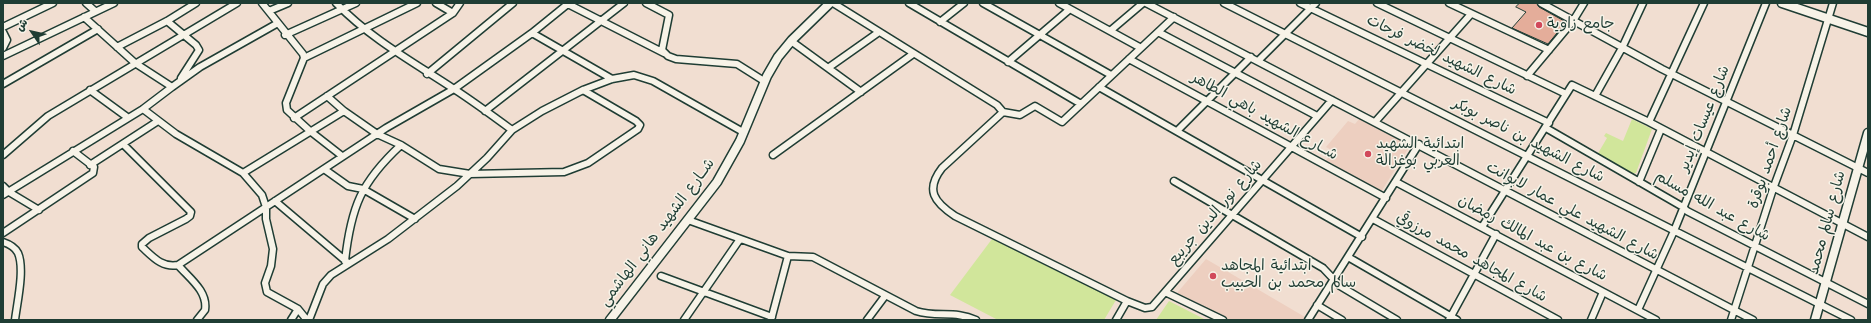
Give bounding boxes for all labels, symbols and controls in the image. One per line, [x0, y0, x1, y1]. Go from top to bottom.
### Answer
north arrow [12, 12, 52, 52]
street label: شارع الشهيد لخضر فرحات [1363, 12, 1519, 100]
text: ش [12, 16, 31, 34]
place label: جامع زاوية [1547, 16, 1615, 34]
marker: جامع زاوية [1534, 20, 1544, 30]
street label: شارع عيسات إيدير [1675, 63, 1735, 175]
street label: شــارع الشهيد باهي الطاهر [1187, 69, 1341, 165]
street label: شارع الشهيد بن ناصر بوبكر [1449, 95, 1607, 187]
street label: شارع أحمد بوقرة [1745, 105, 1797, 211]
place label: ابتدائية الشهيد العربي بوغزالة [1376, 136, 1464, 171]
marker: ابتدائية الشهيد العربي بوغزالة [1363, 149, 1373, 159]
street label: شــارع الشهيد هاني الهاشمي [597, 156, 719, 310]
street label: شارع نور الدين جريبع [1165, 157, 1267, 269]
street label: شارع الشهيد علي عمار لابوانت [1483, 159, 1661, 265]
street label: شارع عبد الله مسلم [1651, 168, 1773, 246]
street label: شارع سالم محمد [1806, 169, 1850, 277]
street label: شارع بن عبد المالك رمضان [1454, 192, 1610, 286]
street label: شارع المجاهد محمد مرزوقي [1392, 209, 1550, 307]
place label: ابتدائية المجاهد سالم محمد بن الحبيب [1221, 258, 1356, 293]
marker: ابتدائية المجاهد سالم محمد بن الحبيب [1208, 271, 1218, 281]

